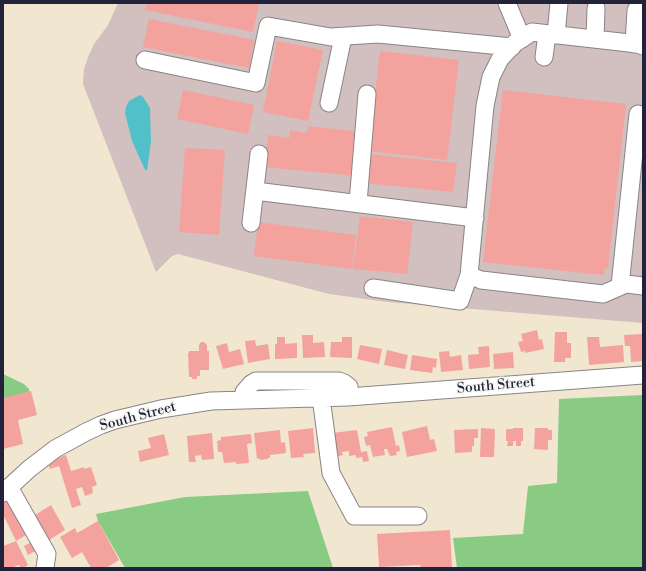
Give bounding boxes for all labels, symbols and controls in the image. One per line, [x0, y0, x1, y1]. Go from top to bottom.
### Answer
street label: South Street [456, 374, 536, 398]
street label: South Street [98, 399, 178, 435]

